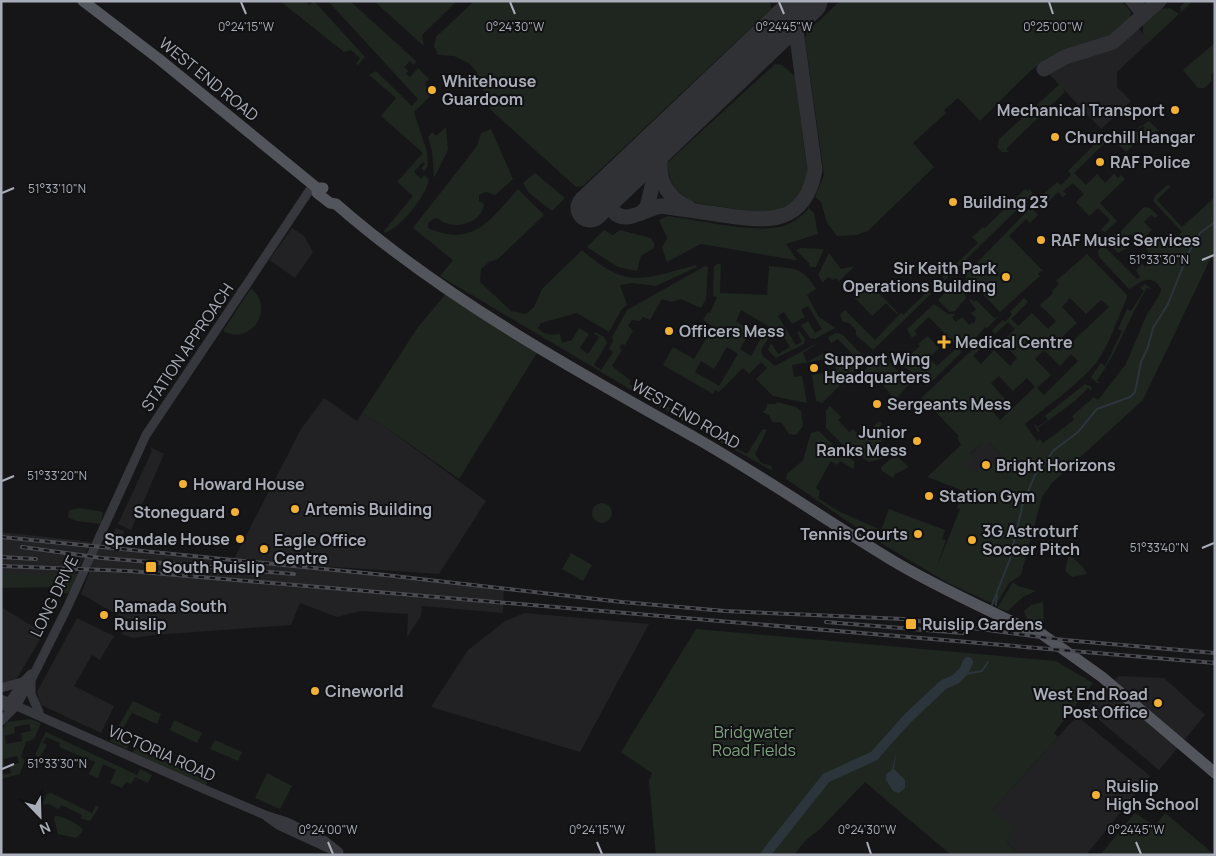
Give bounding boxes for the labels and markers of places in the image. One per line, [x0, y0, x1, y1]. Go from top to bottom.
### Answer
place label: Whitehouse Guardoom [442, 70, 537, 110]
marker: Whitehouse Guardoom [426, 84, 438, 96]
place label: Mechanical Transport [997, 99, 1165, 121]
marker: Mechanical Transport [1169, 104, 1181, 116]
place label: Churchill Hangar [1065, 126, 1195, 148]
marker: Churchill Hangar [1049, 131, 1061, 143]
place label: RAF Police [1110, 151, 1191, 173]
marker: RAF Police [1094, 156, 1106, 168]
place label: Building 23 [963, 191, 1048, 213]
marker: Building 23 [947, 196, 959, 208]
place label: RAF Music Services [1051, 229, 1201, 251]
marker: RAF Music Services [1035, 234, 1047, 246]
place label: Sir Keith Park Operations Building [843, 257, 996, 297]
marker: Sir Keith Park Operations Building [1000, 271, 1012, 283]
place label: Officers Mess [679, 320, 785, 342]
marker: Officers Mess [663, 325, 675, 337]
place label: Medical Centre [955, 331, 1073, 353]
marker: Medical Centre [937, 335, 951, 349]
place label: Support Wing Headquarters [824, 348, 931, 388]
marker: Support Wing Headquarters [808, 362, 820, 374]
place label: Sergeants Mess [887, 393, 1012, 415]
marker: Sergeants Mess [871, 398, 883, 410]
place label: Junior Ranks Mess [816, 421, 907, 461]
marker: Junior Ranks Mess [911, 435, 923, 447]
place label: Bright Horizons [996, 454, 1116, 476]
marker: Bright Horizons [980, 459, 992, 471]
place label: Howard House [193, 473, 305, 495]
marker: Howard House [177, 478, 189, 490]
place label: Station Gym [939, 485, 1035, 507]
marker: Station Gym [923, 490, 935, 502]
place label: Artemis Building [305, 498, 432, 520]
place label: Stoneguard [133, 501, 225, 523]
marker: Artemis Building [289, 503, 301, 515]
marker: Stoneguard [229, 506, 241, 518]
place label: 3G Astroturf Soccer Pitch [982, 520, 1080, 560]
place label: Tennis Courts [800, 523, 908, 545]
place label: Spendale House [104, 528, 230, 550]
marker: Tennis Courts [912, 528, 924, 540]
place label: Eagle Office Centre [274, 529, 367, 569]
marker: Spendale House [234, 533, 246, 545]
marker: 3G Astroturf Soccer Pitch [966, 534, 978, 546]
marker: Eagle Office Centre [258, 543, 270, 555]
place label: South Ruislip [162, 556, 265, 578]
marker: South Ruislip [144, 560, 158, 574]
place label: Ramada South Ruislip [114, 595, 227, 635]
marker: Ramada South Ruislip [98, 609, 110, 621]
place label: Ruislip Gardens [922, 613, 1043, 635]
marker: Ruislip Gardens [904, 617, 918, 631]
place label: Cineworld [325, 680, 404, 702]
place label: West End Road Post Office [1033, 683, 1148, 723]
marker: Cineworld [309, 685, 321, 697]
marker: West End Road Post Office [1152, 697, 1164, 709]
place label: Ruislip High School [1106, 775, 1199, 815]
marker: Ruislip High School [1090, 789, 1102, 801]

